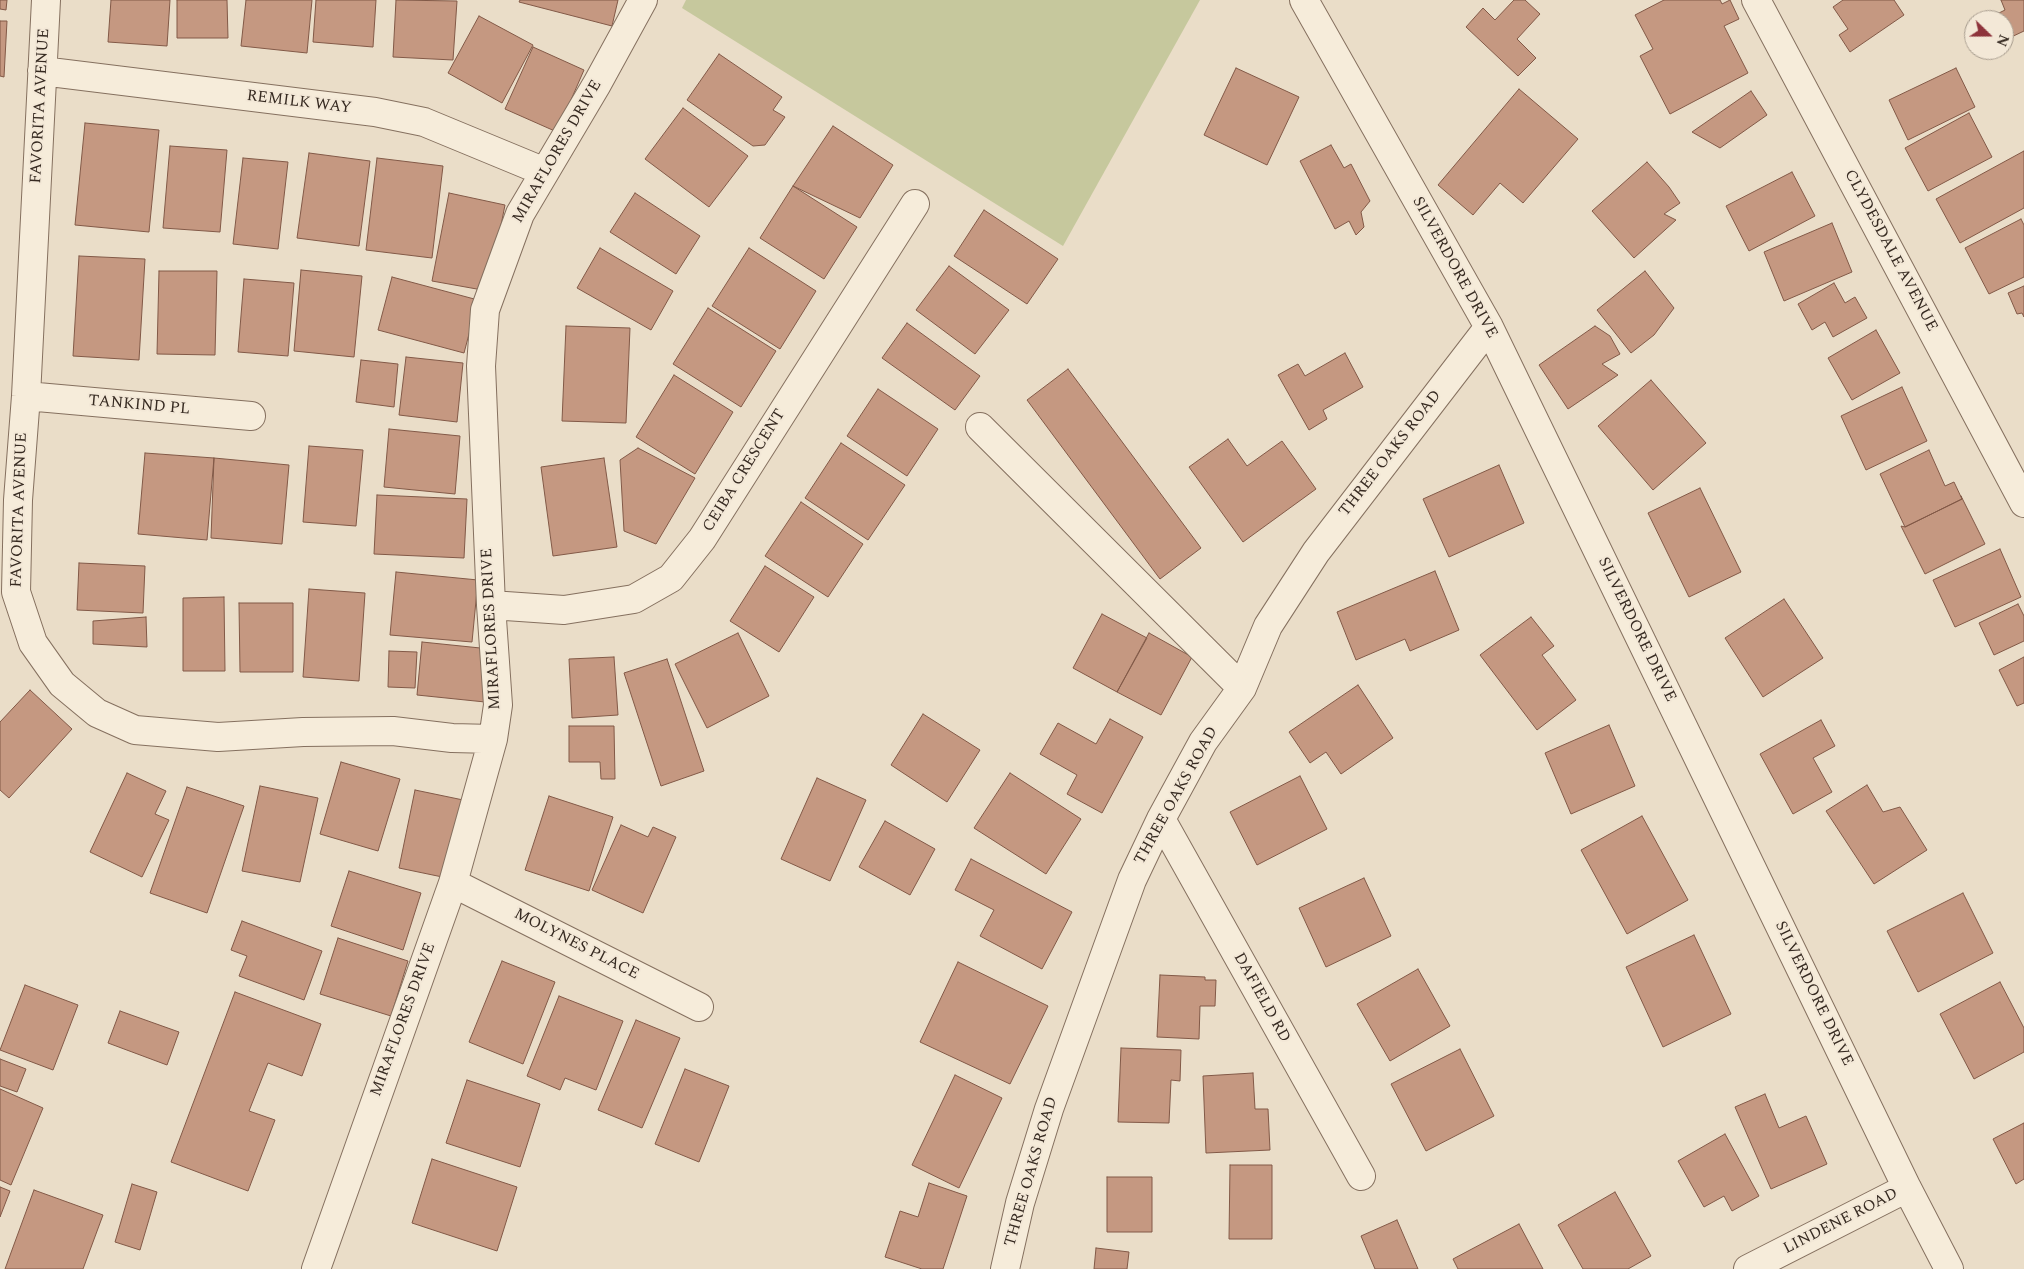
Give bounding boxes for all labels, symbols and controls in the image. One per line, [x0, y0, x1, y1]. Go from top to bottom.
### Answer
north arrow [1964, 10, 2014, 60]
street label: FAVORITA AVENUE [27, 28, 55, 184]
text: N [1991, 31, 2014, 50]
street label: MIRAFLORES DRIVE [509, 77, 607, 227]
street label: REMILK WAY [246, 87, 352, 119]
street label: CLYDESDALE AVENUE [1839, 167, 1941, 335]
street label: SILVERDORE DRIVE [1407, 194, 1501, 342]
street label: THREE OAKS ROAD [1336, 387, 1446, 521]
street label: TANKIND PL [87, 392, 191, 420]
street label: CEIBA CRESCENT [699, 406, 791, 536]
street label: FAVORITA AVENUE [8, 432, 32, 588]
street label: MIRAFLORES DRIVE [478, 548, 506, 710]
street label: SILVERDORE DRIVE [1593, 554, 1679, 706]
street label: THREE OAKS ROAD [1131, 724, 1223, 868]
street label: MOLYNES PLACE [510, 905, 642, 985]
street label: SILVERDORE DRIVE [1770, 918, 1856, 1070]
street label: MIRAFLORES DRIVE [367, 941, 441, 1099]
street label: DAFIELD RD [1228, 950, 1294, 1046]
street label: THREE OAKS ROAD [1001, 1095, 1063, 1249]
street label: LINDENE ROAD [1780, 1185, 1902, 1259]

